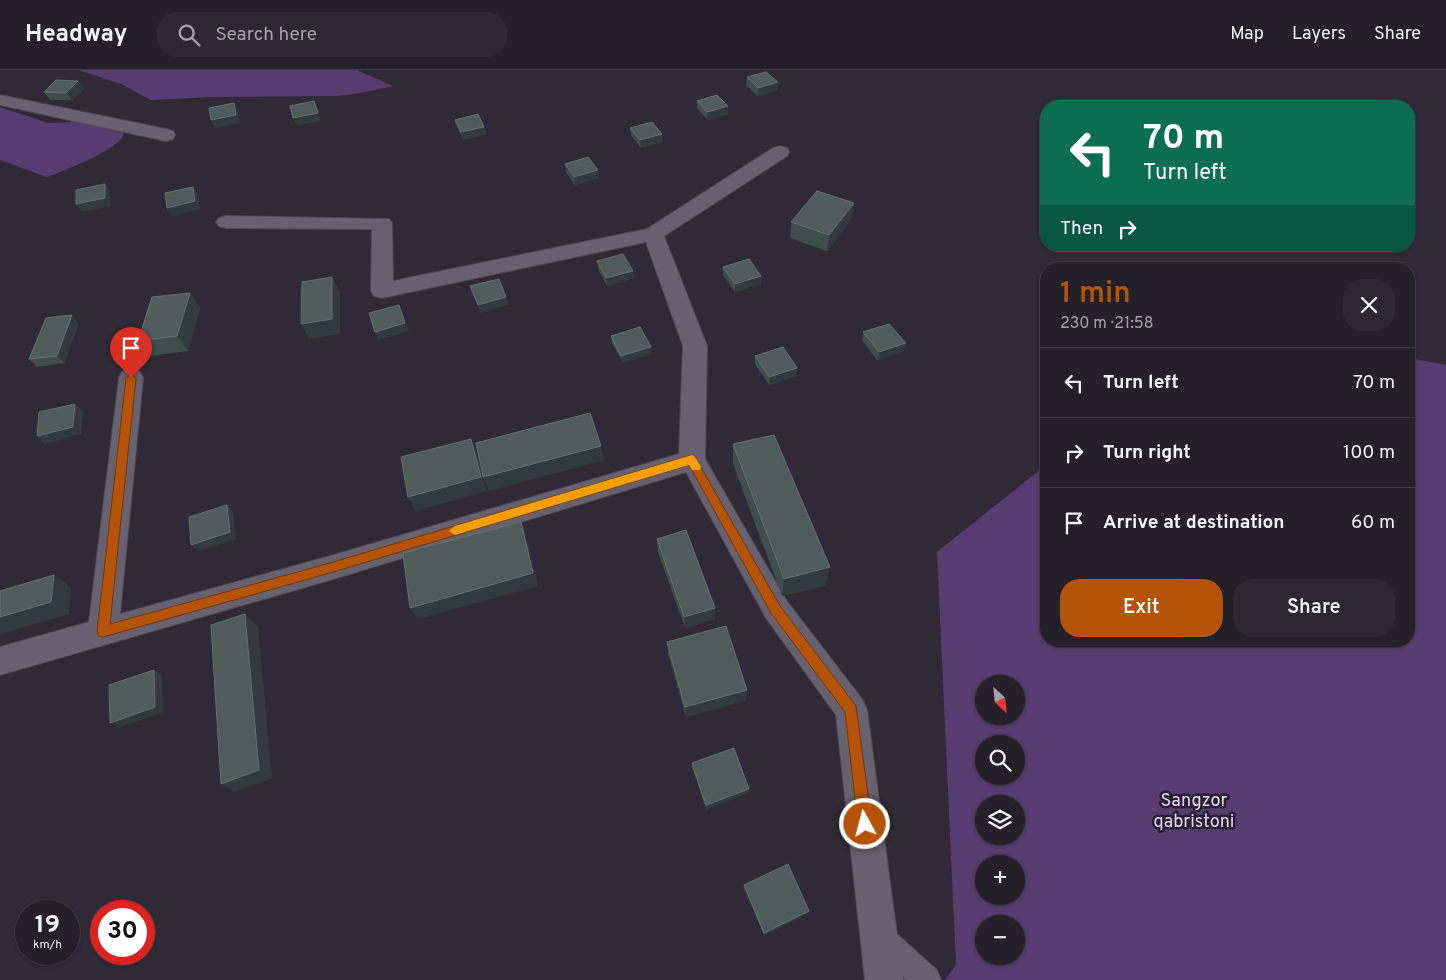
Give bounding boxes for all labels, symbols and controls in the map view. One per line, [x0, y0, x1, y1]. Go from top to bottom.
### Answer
search box [157, 12, 507, 57]
text: Headway [25, 20, 127, 50]
icon: search [175, 21, 203, 49]
text: Search here [215, 23, 317, 47]
text: Map [1230, 23, 1264, 46]
text: Layers [1292, 23, 1346, 46]
text: Share [1374, 23, 1421, 46]
text: 70 m [1143, 117, 1224, 161]
icon: left [1060, 120, 1125, 185]
text: Turn left [1143, 160, 1226, 187]
icon: right [1113, 215, 1141, 243]
text: Then [1060, 217, 1103, 241]
text: 1 min [1060, 276, 1131, 313]
button: close [1343, 279, 1395, 331]
text: 230 m · 21:58 [1060, 314, 1153, 334]
pin [110, 327, 152, 378]
icon: arrive [117, 334, 145, 362]
icon: left [1060, 369, 1088, 397]
text: Turn left [1103, 371, 1179, 395]
text: 70 m [1353, 371, 1395, 395]
icon: right [1060, 439, 1088, 467]
text: Turn right [1103, 441, 1191, 465]
text: 100 m [1343, 441, 1395, 465]
icon: arrive [1060, 509, 1088, 537]
text: Arrive at destination [1103, 511, 1284, 535]
text: 60 m [1351, 511, 1395, 535]
button: Exit [1060, 579, 1223, 637]
button: Share [1233, 579, 1395, 637]
north arrow [975, 675, 1025, 725]
map controls [975, 675, 1025, 965]
button: search [975, 735, 1025, 785]
park label: Sangzor qabristoni [1154, 790, 1234, 834]
button: layers [975, 795, 1025, 845]
position arrow [838, 797, 890, 849]
button: + [975, 855, 1025, 905]
speed limit sign: 30 [90, 900, 155, 965]
text: 19 [35, 910, 60, 942]
button: − [975, 915, 1025, 965]
text: km/h [33, 937, 62, 953]

